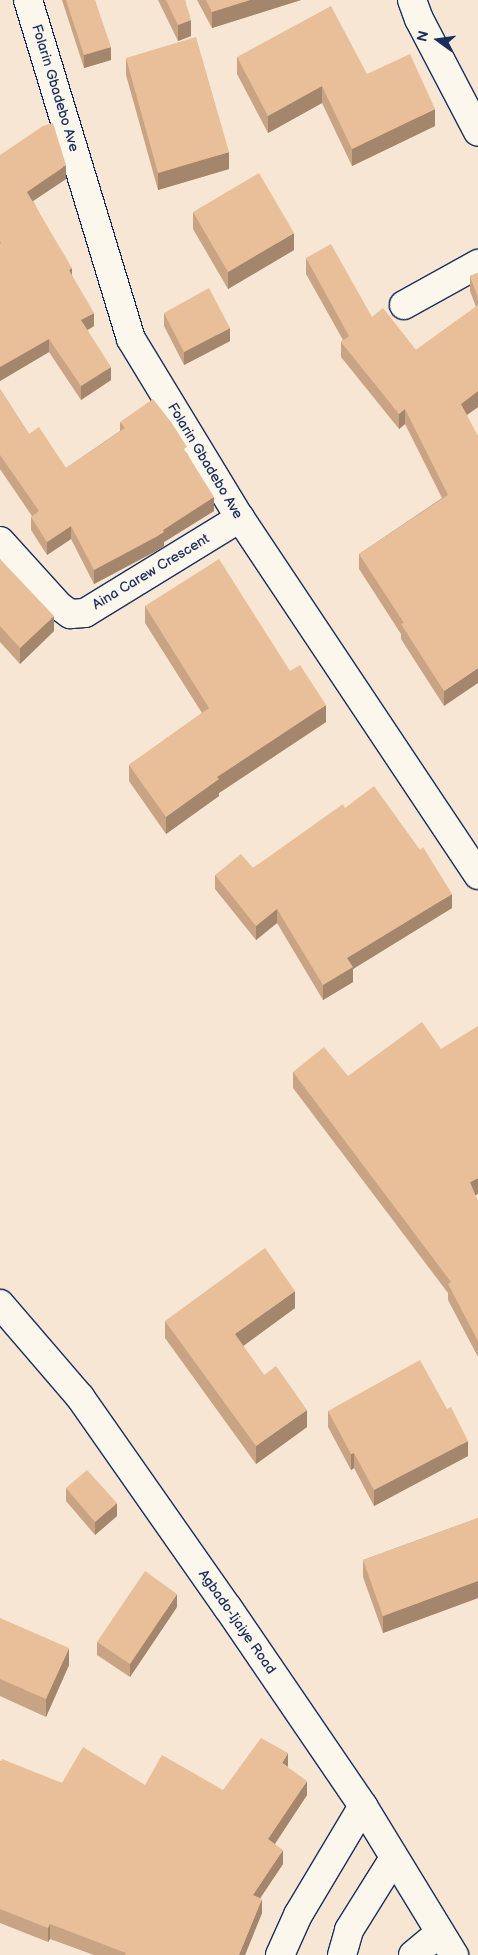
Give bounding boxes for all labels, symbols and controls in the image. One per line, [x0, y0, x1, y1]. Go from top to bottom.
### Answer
north arrow [413, 15, 463, 65]
street label: Folarin Gbadebo Ave [28, 22, 82, 154]
text: N [413, 29, 432, 43]
street label: Folarin Gbadebo Ave [164, 400, 246, 522]
street label: Aina Carew Crescent [89, 530, 213, 614]
street label: Agbado-Ijaiye Road [195, 1567, 279, 1677]

